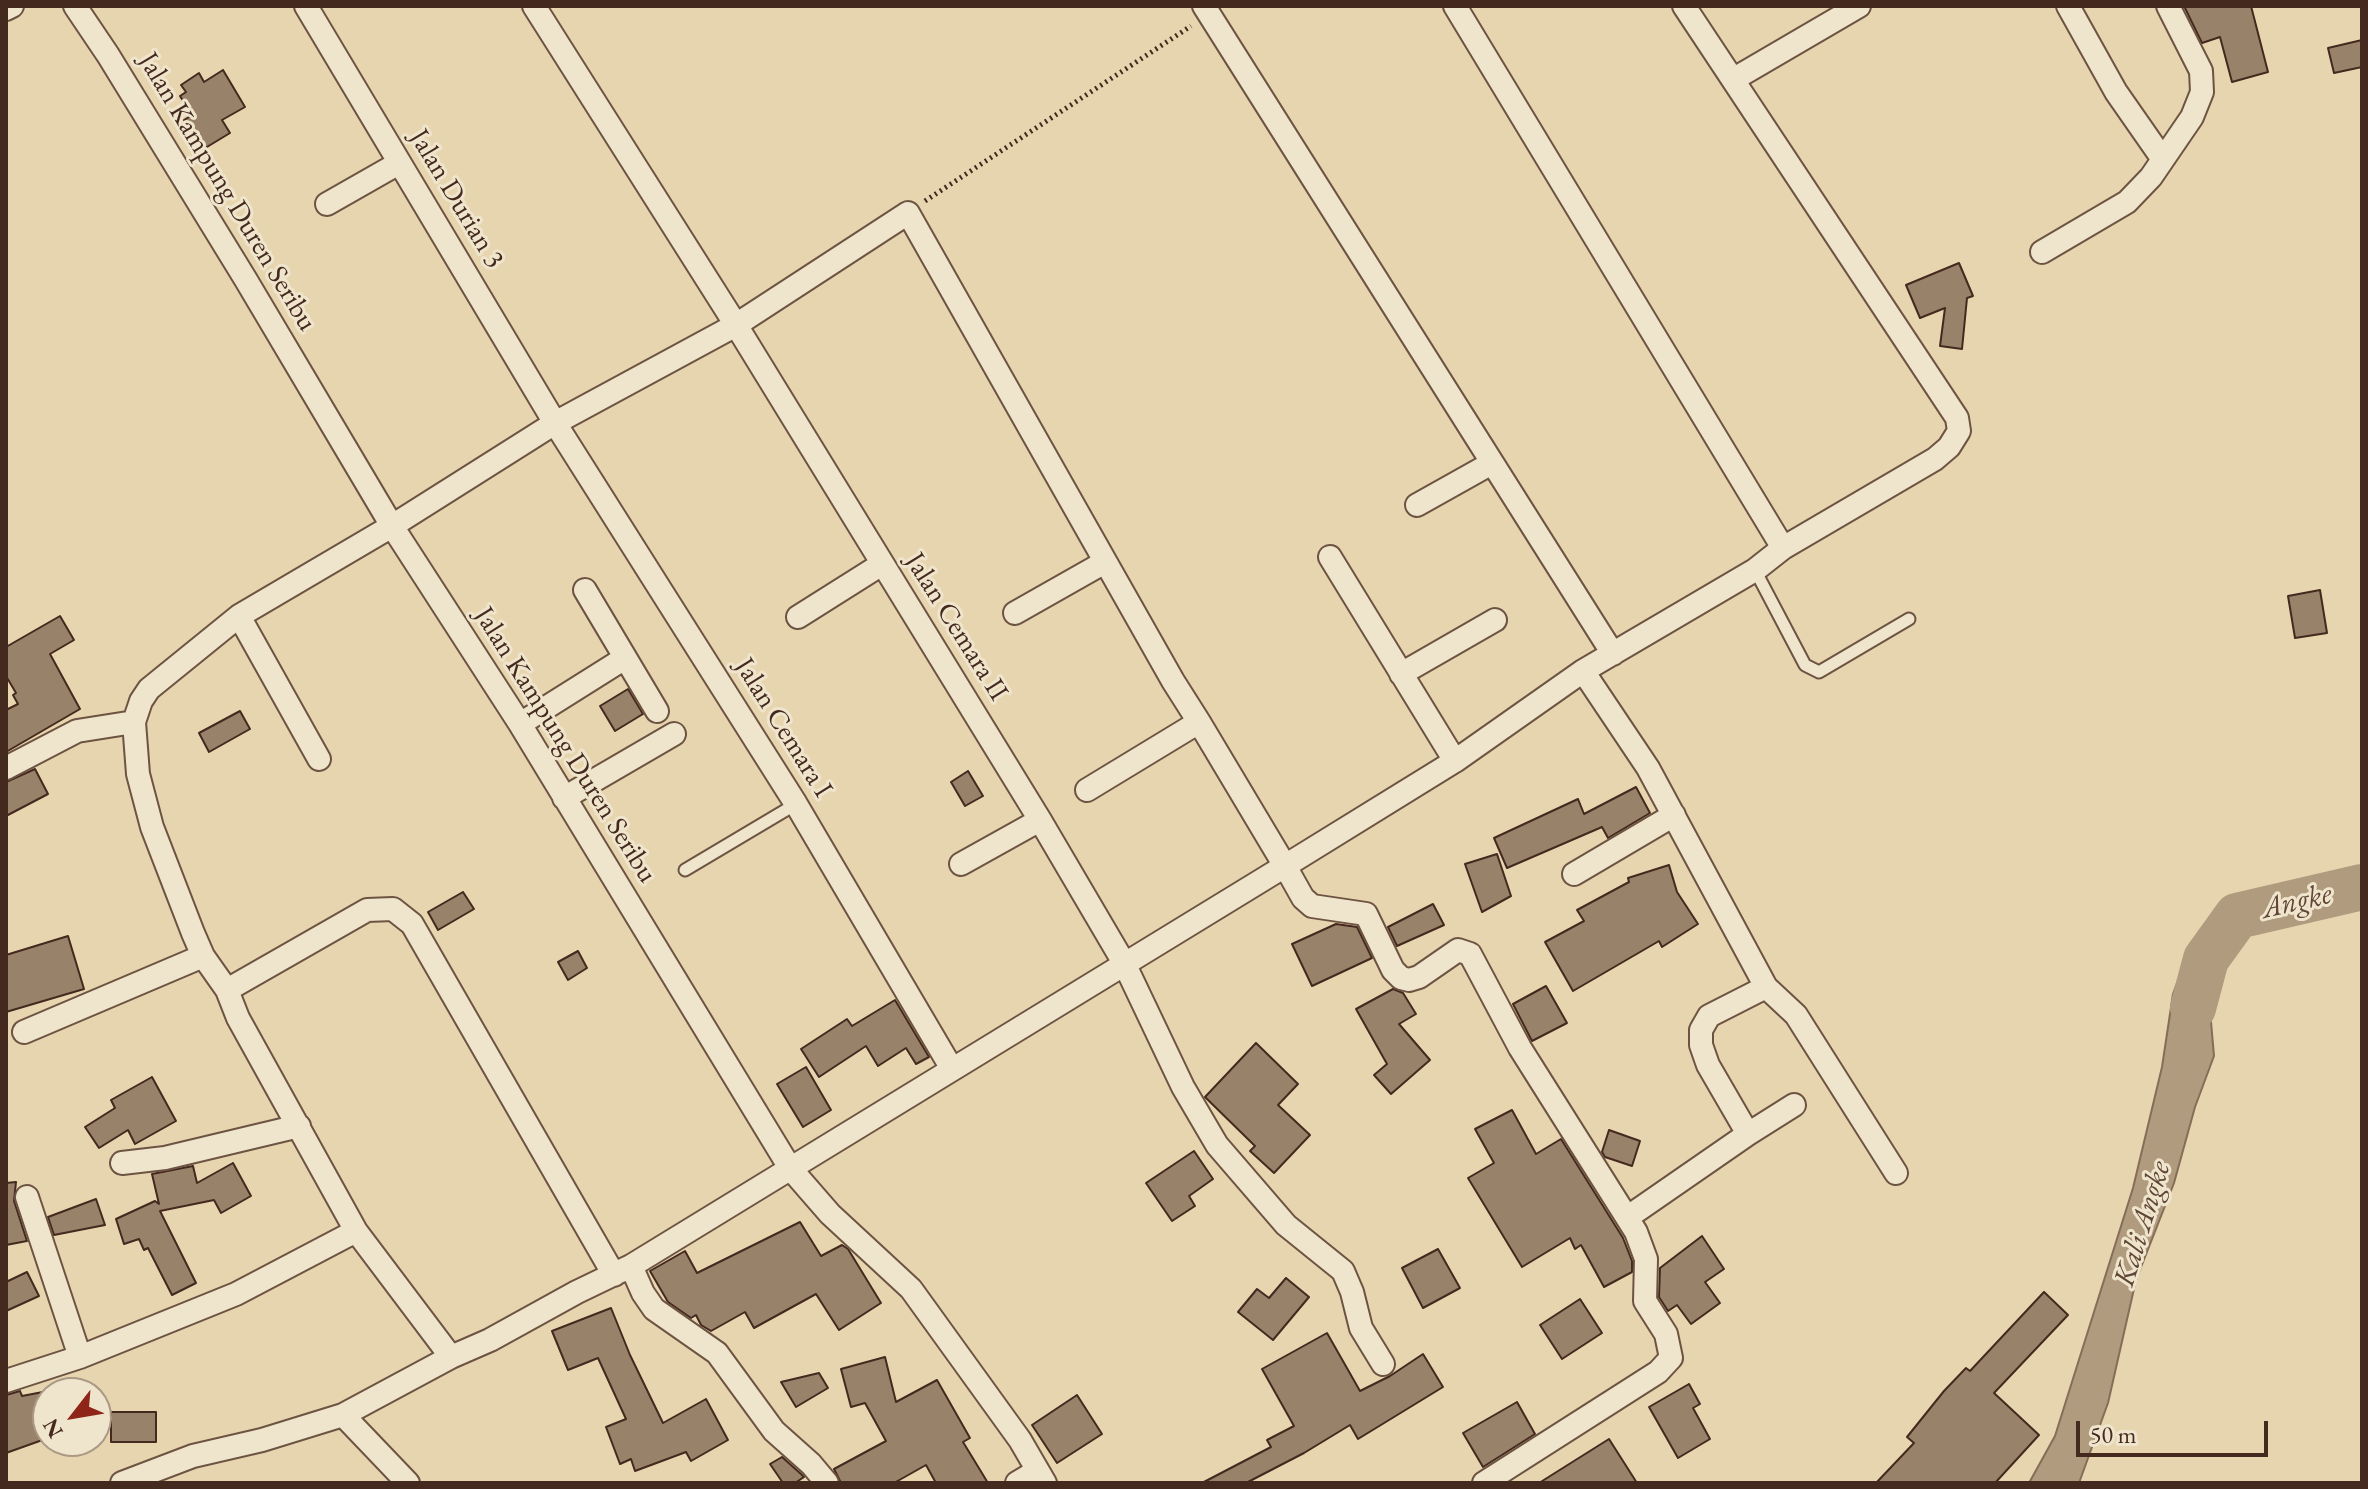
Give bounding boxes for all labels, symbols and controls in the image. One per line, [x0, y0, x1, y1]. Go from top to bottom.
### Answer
street label: Jalan Kampung Duren Seribu [131, 47, 323, 337]
street label: Jalan Durian 3 [401, 123, 511, 275]
street label: Jalan Cemara II [897, 547, 1015, 707]
street label: Jalan Kampung Duren Seribu [466, 601, 664, 889]
street label: Jalan Cemara I [727, 652, 839, 804]
water label: Angke [2259, 877, 2335, 927]
water label: Kali Angke [2107, 1157, 2179, 1291]
north arrow [32, 1377, 112, 1457]
scale bar [2080, 1405, 2272, 1455]
text: N [36, 1413, 70, 1444]
text: 50 m [2090, 1419, 2137, 1450]

